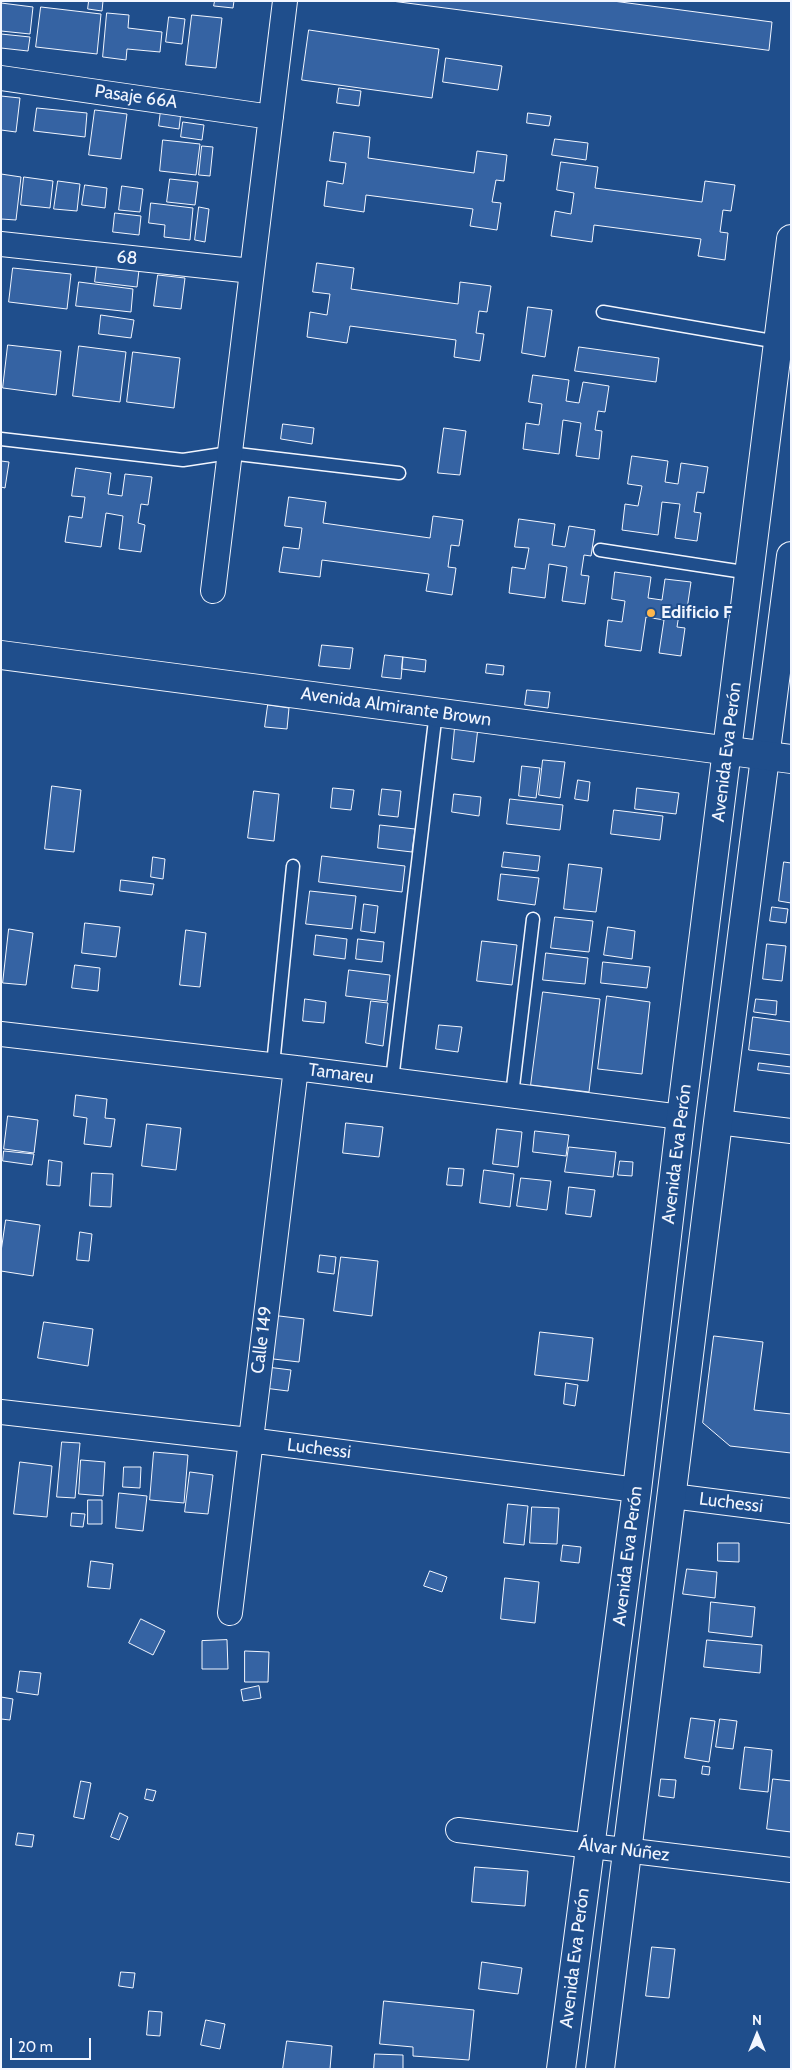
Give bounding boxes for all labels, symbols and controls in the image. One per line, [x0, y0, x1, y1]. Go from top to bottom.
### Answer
street label: Pasaje 66A [93, 81, 179, 113]
street label: 68 [115, 246, 139, 270]
place label: Edificio F [661, 602, 733, 624]
marker: Edificio F [645, 607, 657, 619]
street label: Avenida Eva Perón [708, 681, 746, 823]
street label: Avenida Almirante Brown [299, 683, 493, 731]
street label: Tamareu [307, 1059, 375, 1089]
street label: Avenida Eva Perón [658, 1083, 696, 1225]
street label: Calle 149 [247, 1305, 277, 1375]
street label: Luchessi [286, 1434, 352, 1464]
street label: Avenida Eva Perón [609, 1485, 647, 1627]
street label: Luchessi [698, 1488, 764, 1518]
street label: Álvar Núñez [577, 1834, 671, 1866]
street label: Avenida Eva Perón [556, 1887, 594, 2029]
north arrow [732, 2010, 782, 2060]
text: N [752, 2011, 762, 2029]
scale bar [12, 2028, 94, 2060]
text: 20 m [18, 2038, 53, 2056]

